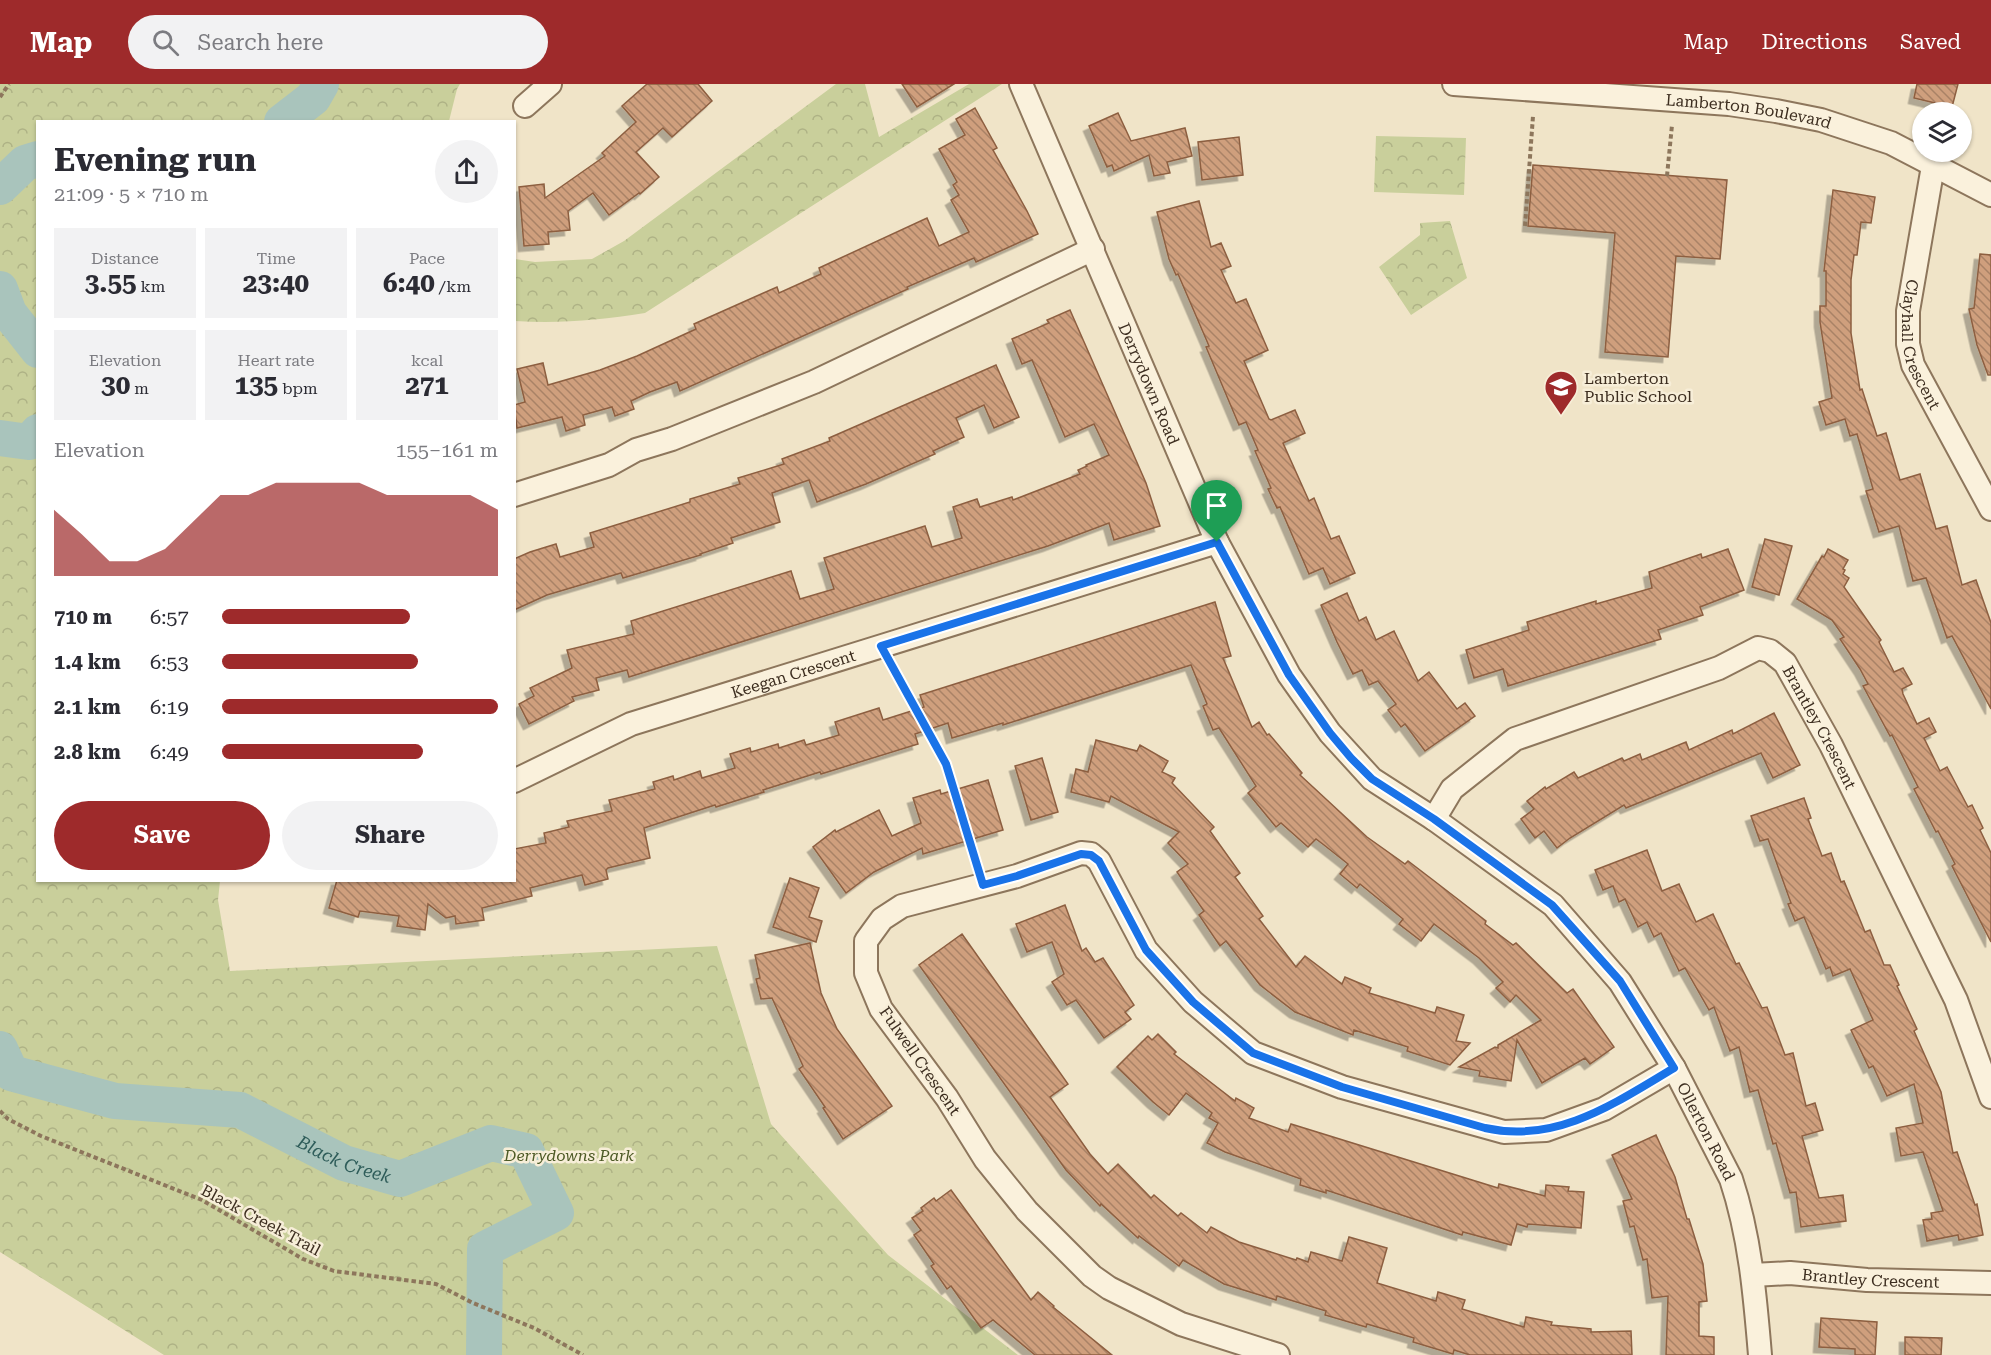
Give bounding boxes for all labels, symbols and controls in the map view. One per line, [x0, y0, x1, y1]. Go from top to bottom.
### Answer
search box [128, 15, 548, 69]
text: Map [30, 26, 92, 59]
icon: search [149, 26, 182, 59]
text: Search here [197, 30, 323, 55]
text: Map [1684, 30, 1728, 54]
text: Directions [1761, 30, 1867, 54]
text: Saved [1900, 30, 1961, 54]
street label: Lamberton Boulevard [1665, 90, 1834, 132]
map controls [1912, 102, 1972, 162]
button: layers [1912, 102, 1972, 162]
text: Evening run [54, 140, 256, 179]
button: share [435, 140, 498, 203]
text: 21:09 · 5 × 710 m [54, 182, 209, 206]
text: Distance [91, 249, 159, 268]
text: Time [256, 249, 296, 268]
text: Pace [409, 249, 445, 268]
text: 3.55 [85, 268, 137, 298]
text: 23:40 [243, 268, 309, 298]
text: 6:40 [383, 268, 435, 298]
text: km [137, 277, 165, 296]
text: /km [435, 277, 471, 296]
street label: Clayhall Crescent [1898, 278, 1945, 413]
street label: Derrydown Road [1115, 320, 1184, 447]
text: Elevation [89, 351, 161, 370]
text: Heart rate [238, 351, 314, 370]
text: kcal [411, 351, 443, 370]
school or university icon: Lamberton Public School [1543, 369, 1579, 416]
place label: Lamberton Public School [1584, 369, 1692, 406]
text: 30 [101, 370, 130, 400]
text: 135 [234, 370, 278, 400]
text: 271 [405, 370, 449, 400]
text: m [130, 379, 149, 398]
text: bpm [278, 379, 318, 398]
text: Elevation [54, 438, 145, 462]
text: 155–161 m [395, 438, 498, 462]
pin [1191, 480, 1242, 542]
icon: arrive [1200, 489, 1233, 522]
text: 710 m [54, 605, 112, 629]
text: 6:57 [150, 605, 189, 629]
street label: Keegan Crescent [729, 645, 858, 702]
text: 1.4 km [54, 650, 121, 674]
text: 6:53 [150, 650, 189, 674]
street label: Brantley Crescent [1779, 662, 1861, 792]
text: 2.1 km [54, 695, 121, 719]
text: 6:19 [150, 695, 189, 719]
text: 2.8 km [54, 740, 121, 764]
text: 6:49 [150, 740, 189, 764]
button: Save [54, 801, 270, 870]
button: Share [282, 801, 498, 870]
street label: Fulwell Crescent [875, 1003, 965, 1119]
street label: Ollerton Road [1673, 1079, 1739, 1183]
water label: Black Creek [293, 1130, 394, 1187]
park label: Derrydowns Park [503, 1146, 634, 1165]
street label: Black Creek Trail [198, 1180, 324, 1260]
street label: Brantley Crescent [1801, 1265, 1940, 1291]

